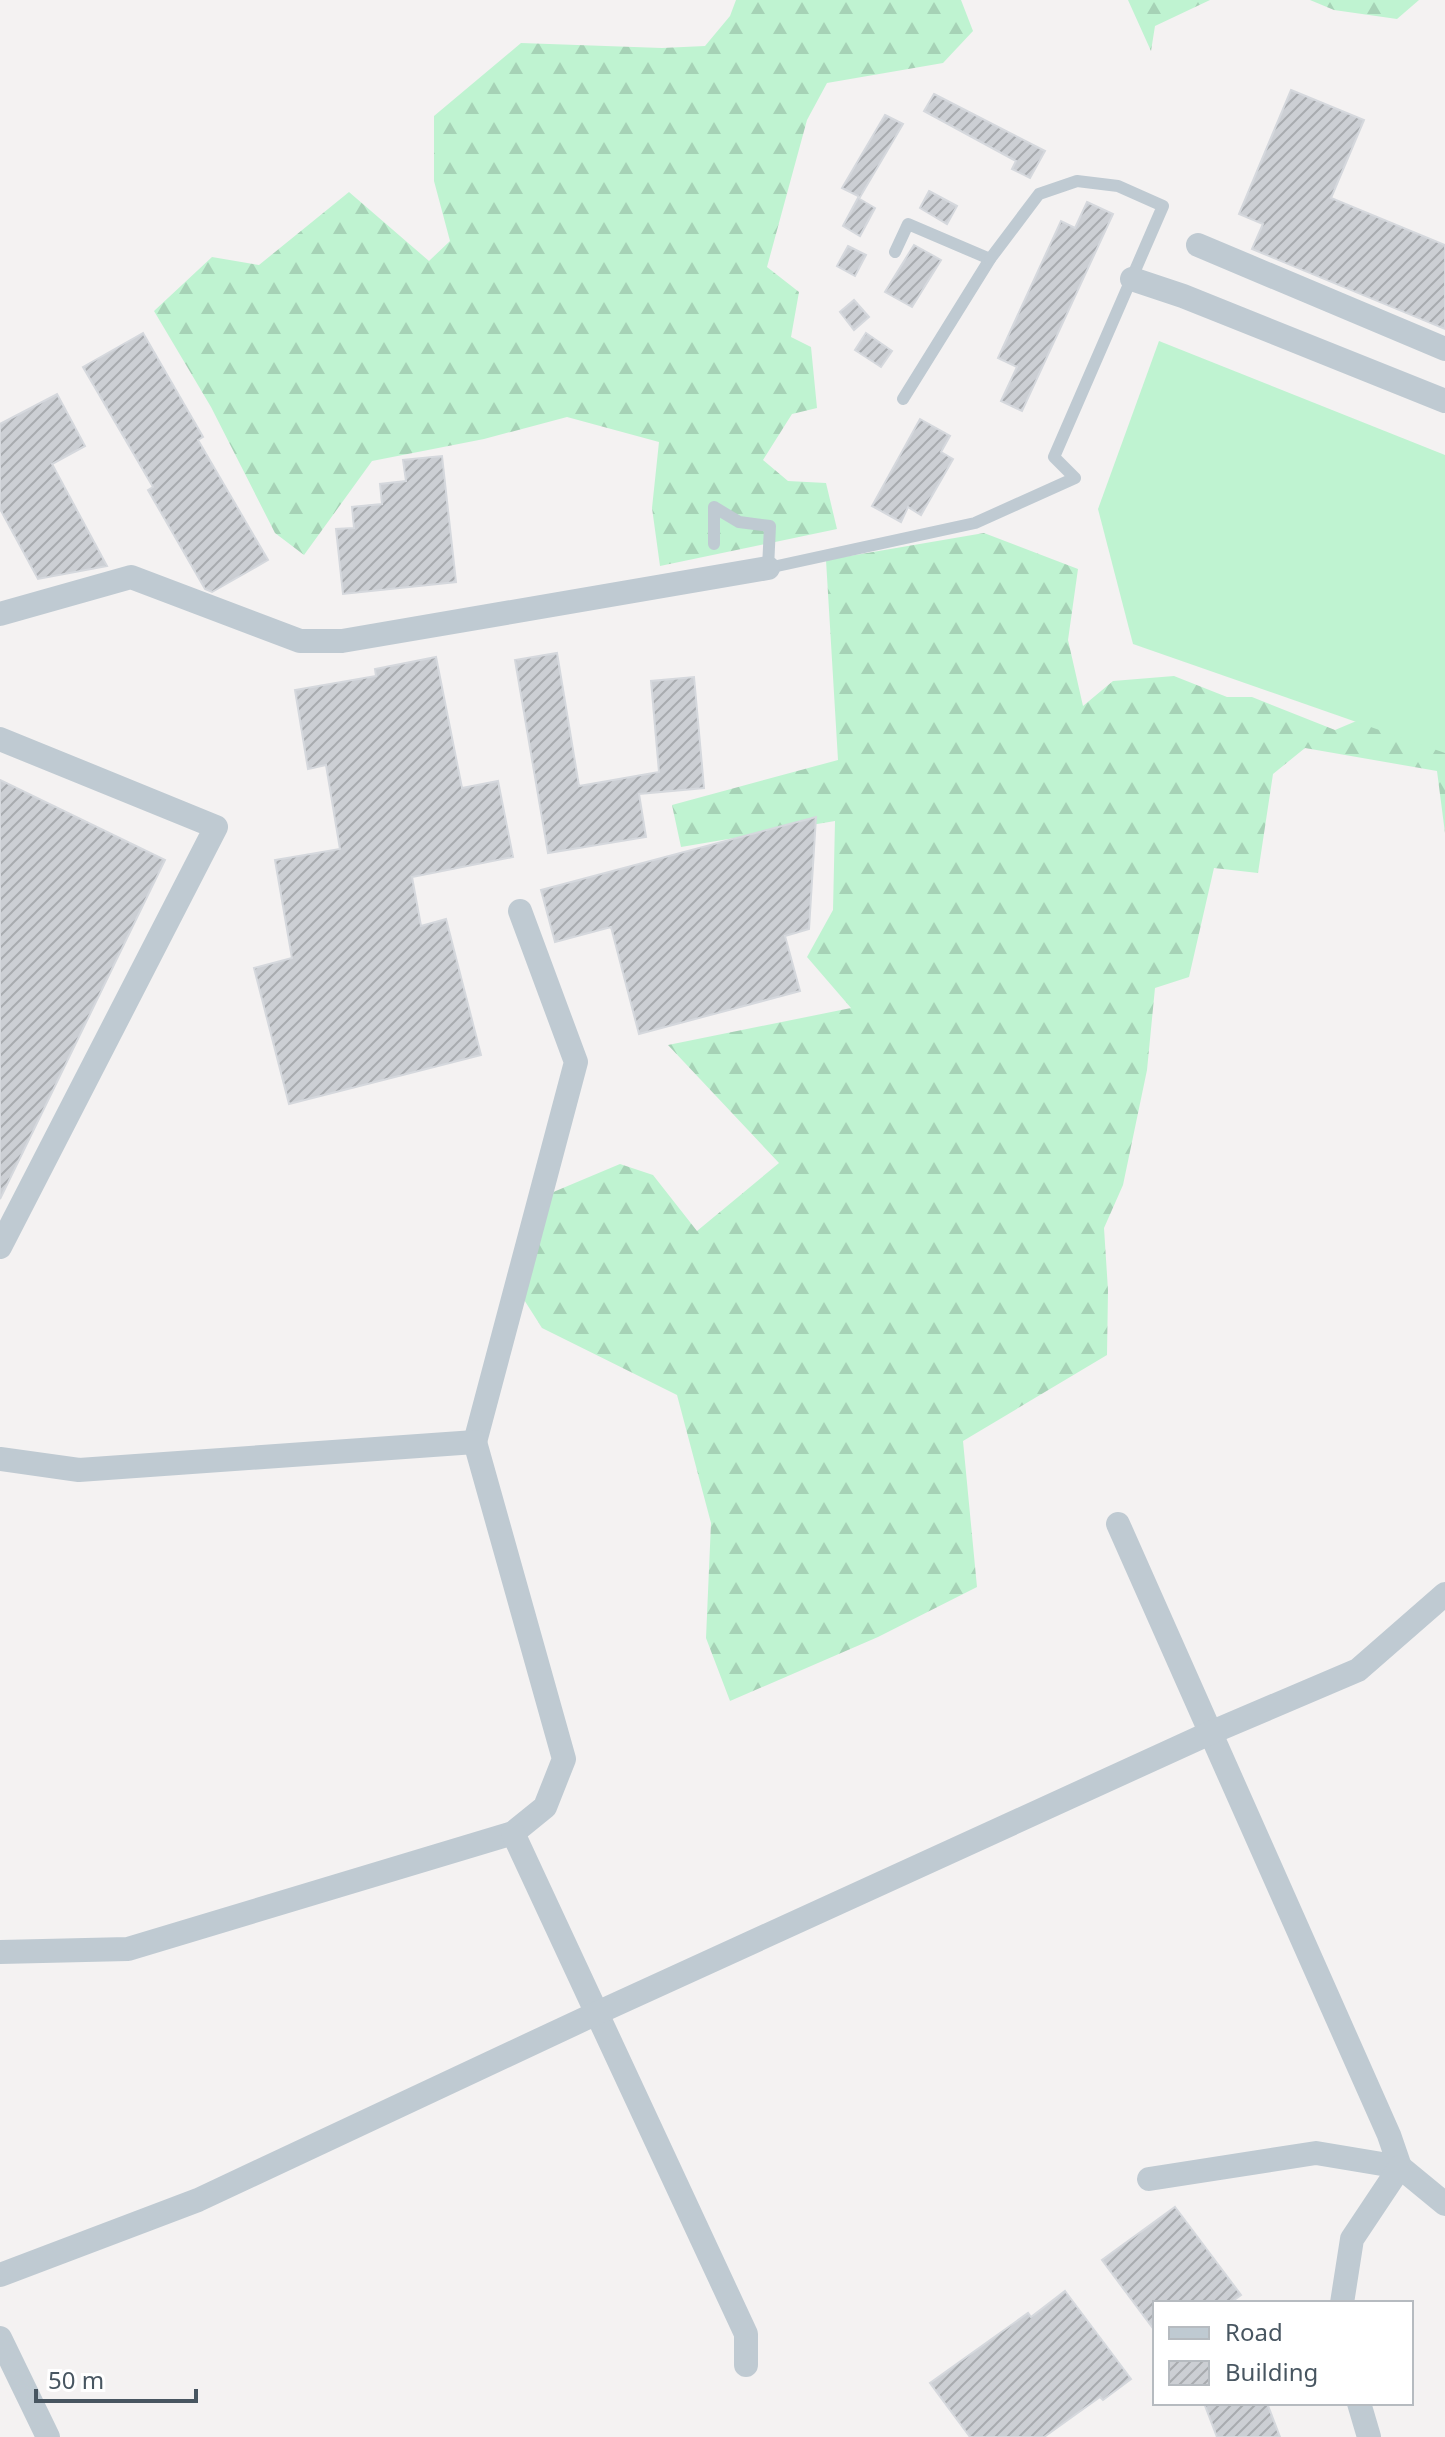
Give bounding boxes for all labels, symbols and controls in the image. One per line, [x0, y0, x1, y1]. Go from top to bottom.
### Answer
legend [1153, 2301, 1413, 2405]
text: Road [1225, 2315, 1283, 2348]
scale bar [36, 2353, 196, 2403]
text: Building [1225, 2355, 1318, 2388]
text: 50 m [48, 2363, 104, 2396]

